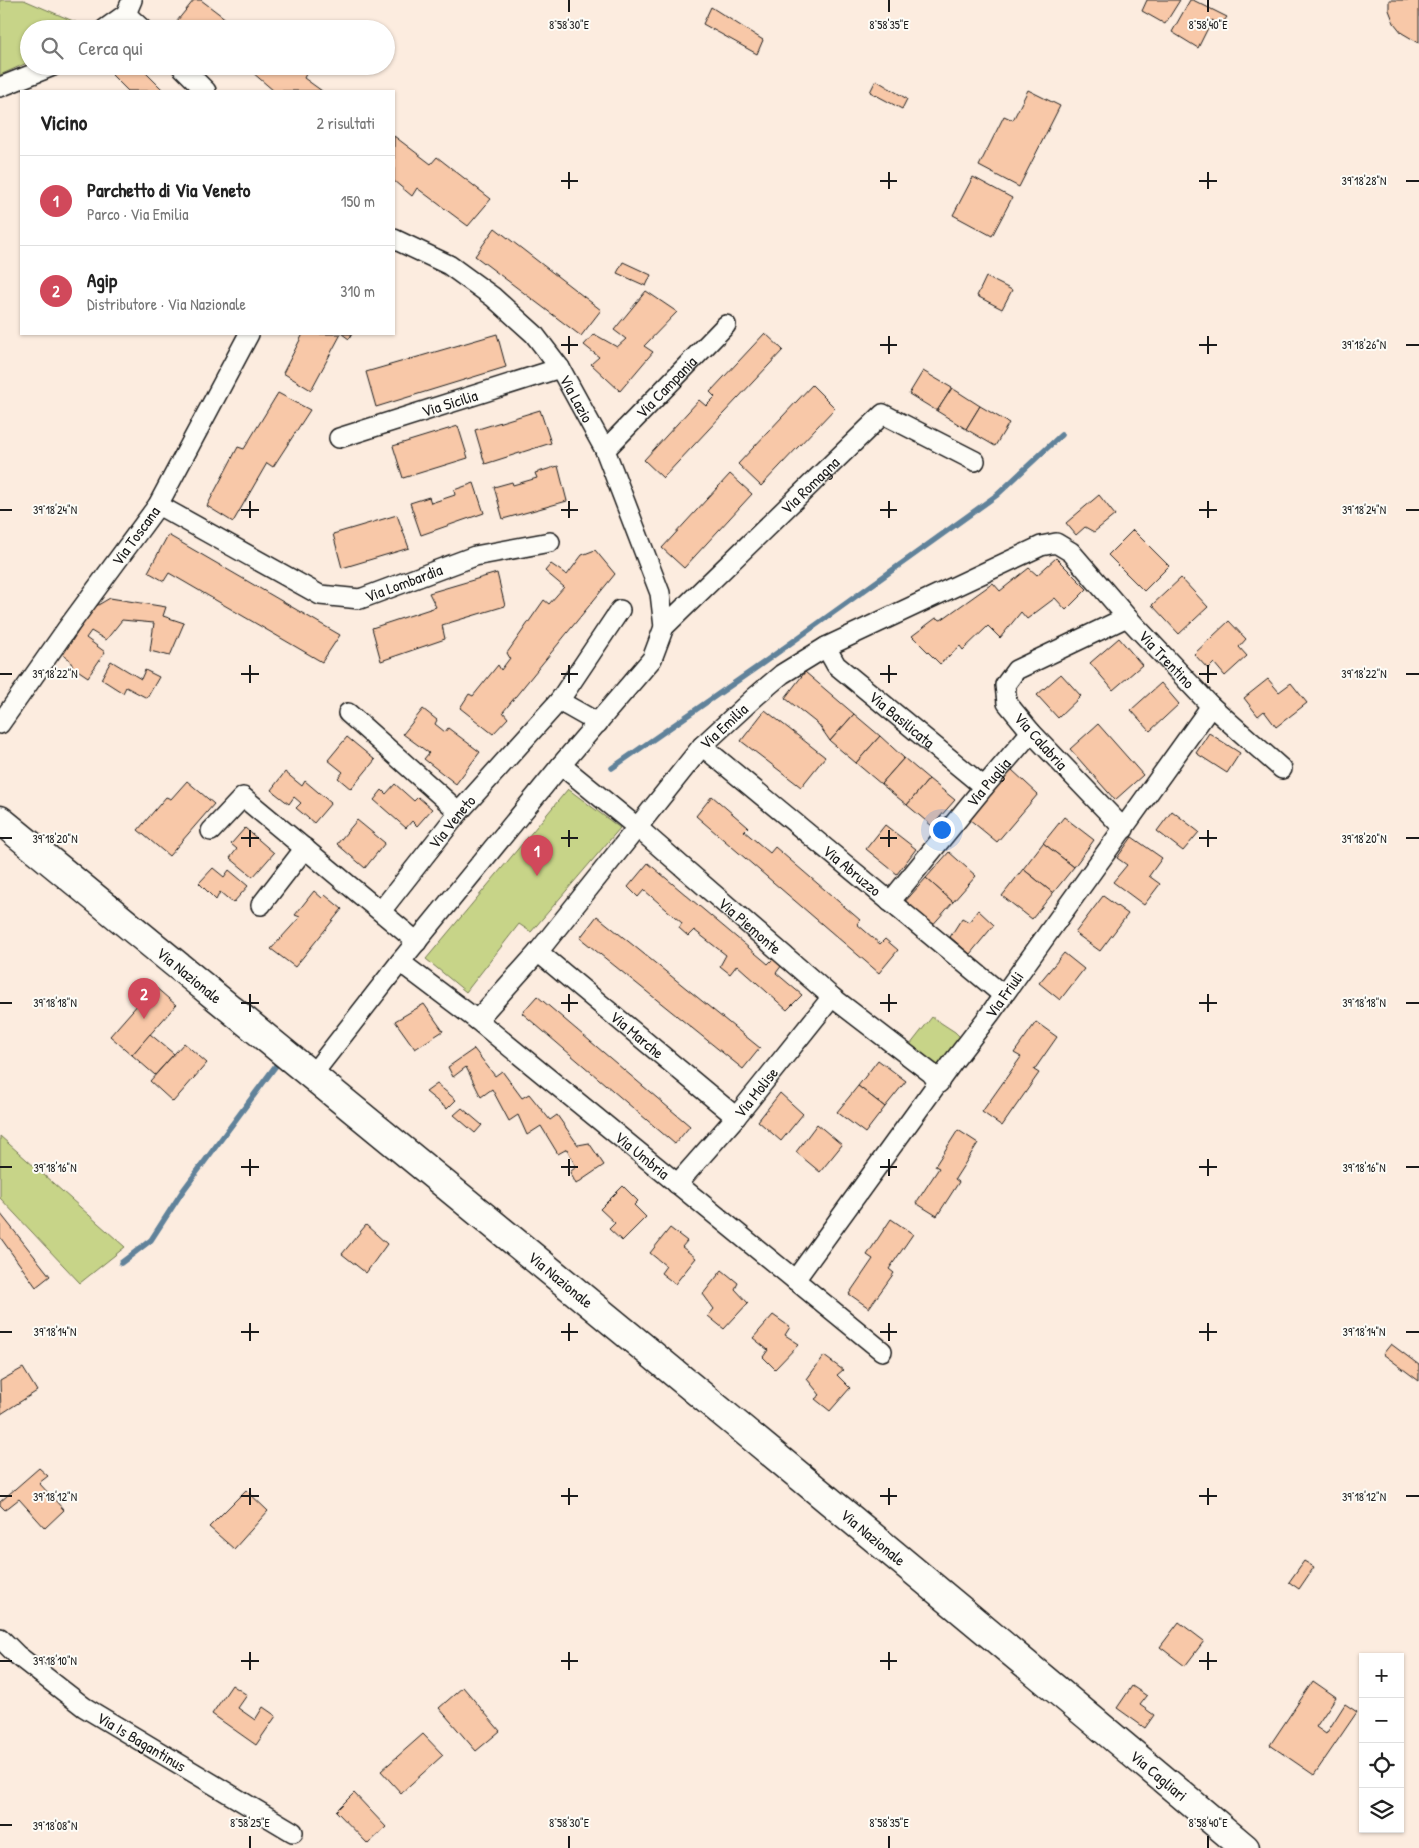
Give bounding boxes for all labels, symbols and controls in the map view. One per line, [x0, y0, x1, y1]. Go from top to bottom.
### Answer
text: 8°58'30"E [549, 16, 590, 33]
text: 8°58'35"E [869, 16, 909, 33]
text: 8°58'40"E [1188, 16, 1228, 33]
search box [20, 20, 395, 75]
icon: search [38, 34, 66, 62]
text: Cerca qui [78, 35, 143, 61]
text: Vicino [40, 108, 87, 137]
text: 2 risultati [316, 112, 375, 134]
text: 39°18'28"N [1342, 172, 1386, 189]
text: Parchetto di Via Veneto [87, 177, 250, 203]
text: 1 [53, 190, 59, 212]
text: 150 m [341, 190, 375, 212]
text: Parco · Via Emilia [87, 203, 189, 225]
text: Agip [87, 267, 117, 293]
text: 2 [52, 280, 60, 302]
text: 310 m [340, 280, 375, 302]
text: Distributore · Via Nazionale [87, 293, 246, 315]
text: 39°18'26"N [1342, 336, 1386, 353]
street label: Via Campania [631, 351, 702, 423]
street label: Via Lazio [555, 370, 599, 427]
street label: Via Sicilia [419, 384, 480, 422]
street label: Via Romagna [776, 451, 844, 519]
text: 39°18'24"N [33, 501, 77, 518]
street label: Via Toscana [106, 501, 165, 570]
text: 39°18'24"N [1342, 501, 1386, 518]
street label: Via Lombardia [362, 558, 445, 607]
street label: Via Trentino [1134, 625, 1200, 693]
text: 39°18'22"N [32, 665, 78, 682]
text: 39°18'22"N [1341, 665, 1387, 682]
street label: Via Basilicata [864, 686, 939, 753]
street label: Via Emilia [695, 698, 752, 754]
street label: Via Calabria [1009, 707, 1073, 775]
street label: Via Puglia [961, 753, 1015, 811]
street label: Via Veneto [423, 790, 481, 853]
your location [929, 817, 955, 843]
text: 39°18'20"N [32, 830, 78, 847]
text: 39°18'20"N [1341, 830, 1387, 847]
pin: 1 [521, 835, 553, 876]
street label: Via Abruzzo [818, 840, 887, 901]
street label: Via Piemonte [714, 892, 787, 959]
street label: Via Nazionale [152, 942, 227, 1009]
street label: Via Friuli [980, 967, 1028, 1022]
pin: 2 [128, 978, 160, 1019]
text: 39°18'18"N [33, 994, 77, 1011]
text: 39°18'18"N [1342, 994, 1386, 1011]
street label: Via Marche [606, 1006, 669, 1064]
street label: Via Molise [729, 1062, 783, 1122]
street label: Via Umbria [610, 1126, 674, 1184]
text: 39°18'16"N [33, 1159, 77, 1176]
text: 39°18'16"N [1342, 1159, 1386, 1176]
street label: Via Nazionale [523, 1246, 599, 1313]
text: 39°18'14"N [34, 1323, 76, 1340]
text: 39°18'14"N [1343, 1323, 1385, 1340]
text: 39°18'12"N [33, 1488, 77, 1505]
text: 39°18'12"N [1342, 1488, 1386, 1505]
street label: Via Nazionale [836, 1504, 911, 1571]
text: 39°18'10"N [33, 1652, 77, 1669]
map controls [1359, 1653, 1404, 1833]
button: + [1359, 1653, 1404, 1698]
button: − [1359, 1698, 1404, 1743]
street label: Via Is Bagantinus [93, 1706, 190, 1777]
button: locate [1359, 1743, 1404, 1788]
street label: Via Cagliari [1126, 1745, 1192, 1806]
button: layers [1359, 1788, 1404, 1833]
text: 8°58'25"E [230, 1814, 271, 1831]
text: 8°58'30"E [549, 1814, 590, 1831]
text: 8°58'35"E [869, 1814, 909, 1831]
text: 8°58'40"E [1188, 1814, 1228, 1831]
text: 39°18'08"N [33, 1817, 77, 1834]

